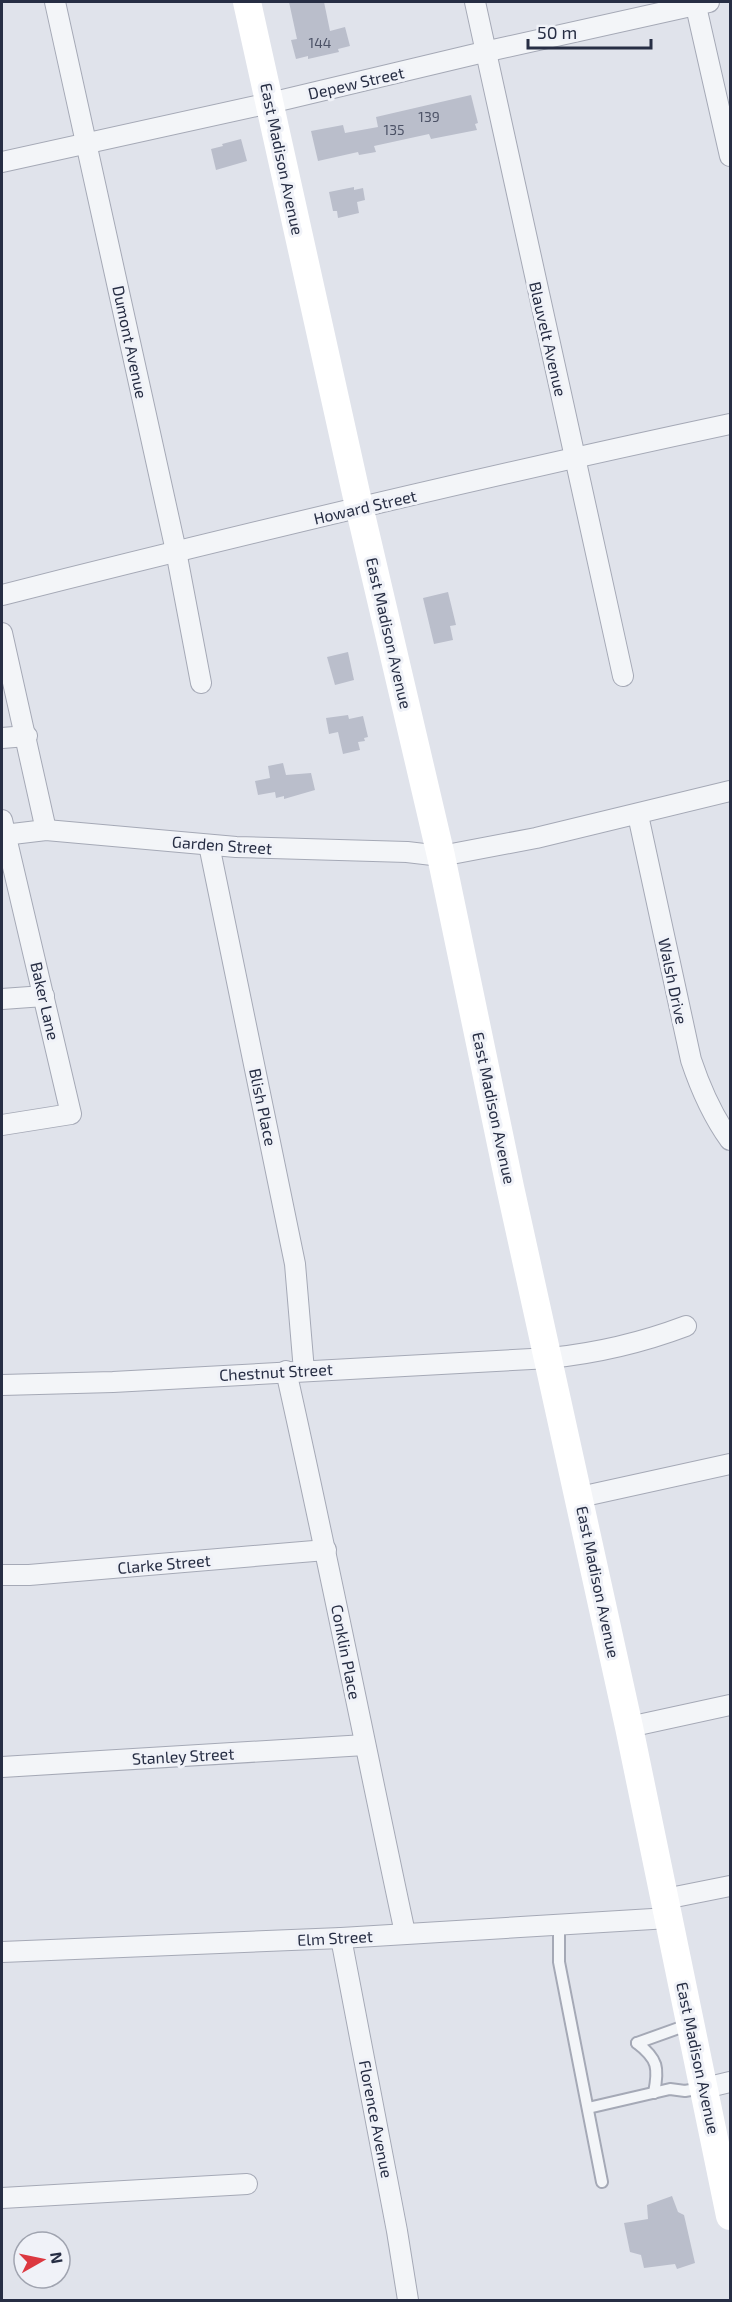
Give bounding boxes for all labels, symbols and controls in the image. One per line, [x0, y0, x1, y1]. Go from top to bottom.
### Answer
scale bar [528, 12, 651, 50]
text: 50 m [537, 21, 577, 43]
house number: 144 [309, 34, 331, 51]
street label: Depew Street [306, 62, 406, 103]
street label: East Madison Avenue [257, 81, 308, 237]
house number: 139 [418, 108, 440, 125]
house number: 135 [384, 121, 404, 138]
street label: Blauvelt Avenue [526, 280, 571, 398]
street label: Dumont Avenue [109, 284, 152, 400]
street label: Howard Street [312, 485, 418, 528]
street label: East Madison Avenue [363, 555, 416, 710]
street label: Garden Street [171, 832, 273, 857]
street label: Walsh Drive [655, 936, 692, 1026]
street label: Baker Lane [27, 960, 64, 1042]
street label: East Madison Avenue [469, 1030, 520, 1186]
street label: Blish Place [246, 1066, 281, 1147]
street label: Chestnut Street [219, 1359, 333, 1384]
street label: East Madison Avenue [573, 1504, 624, 1660]
street label: Clarke Street [117, 1550, 211, 1577]
street label: Conklin Place [328, 1603, 365, 1701]
street label: Stanley Street [131, 1743, 235, 1768]
street label: Elm Street [297, 1926, 373, 1949]
street label: East Madison Avenue [673, 1980, 724, 2136]
street label: Florence Avenue [356, 2058, 397, 2179]
north arrow [12, 2230, 72, 2290]
text: N [47, 2250, 68, 2265]

